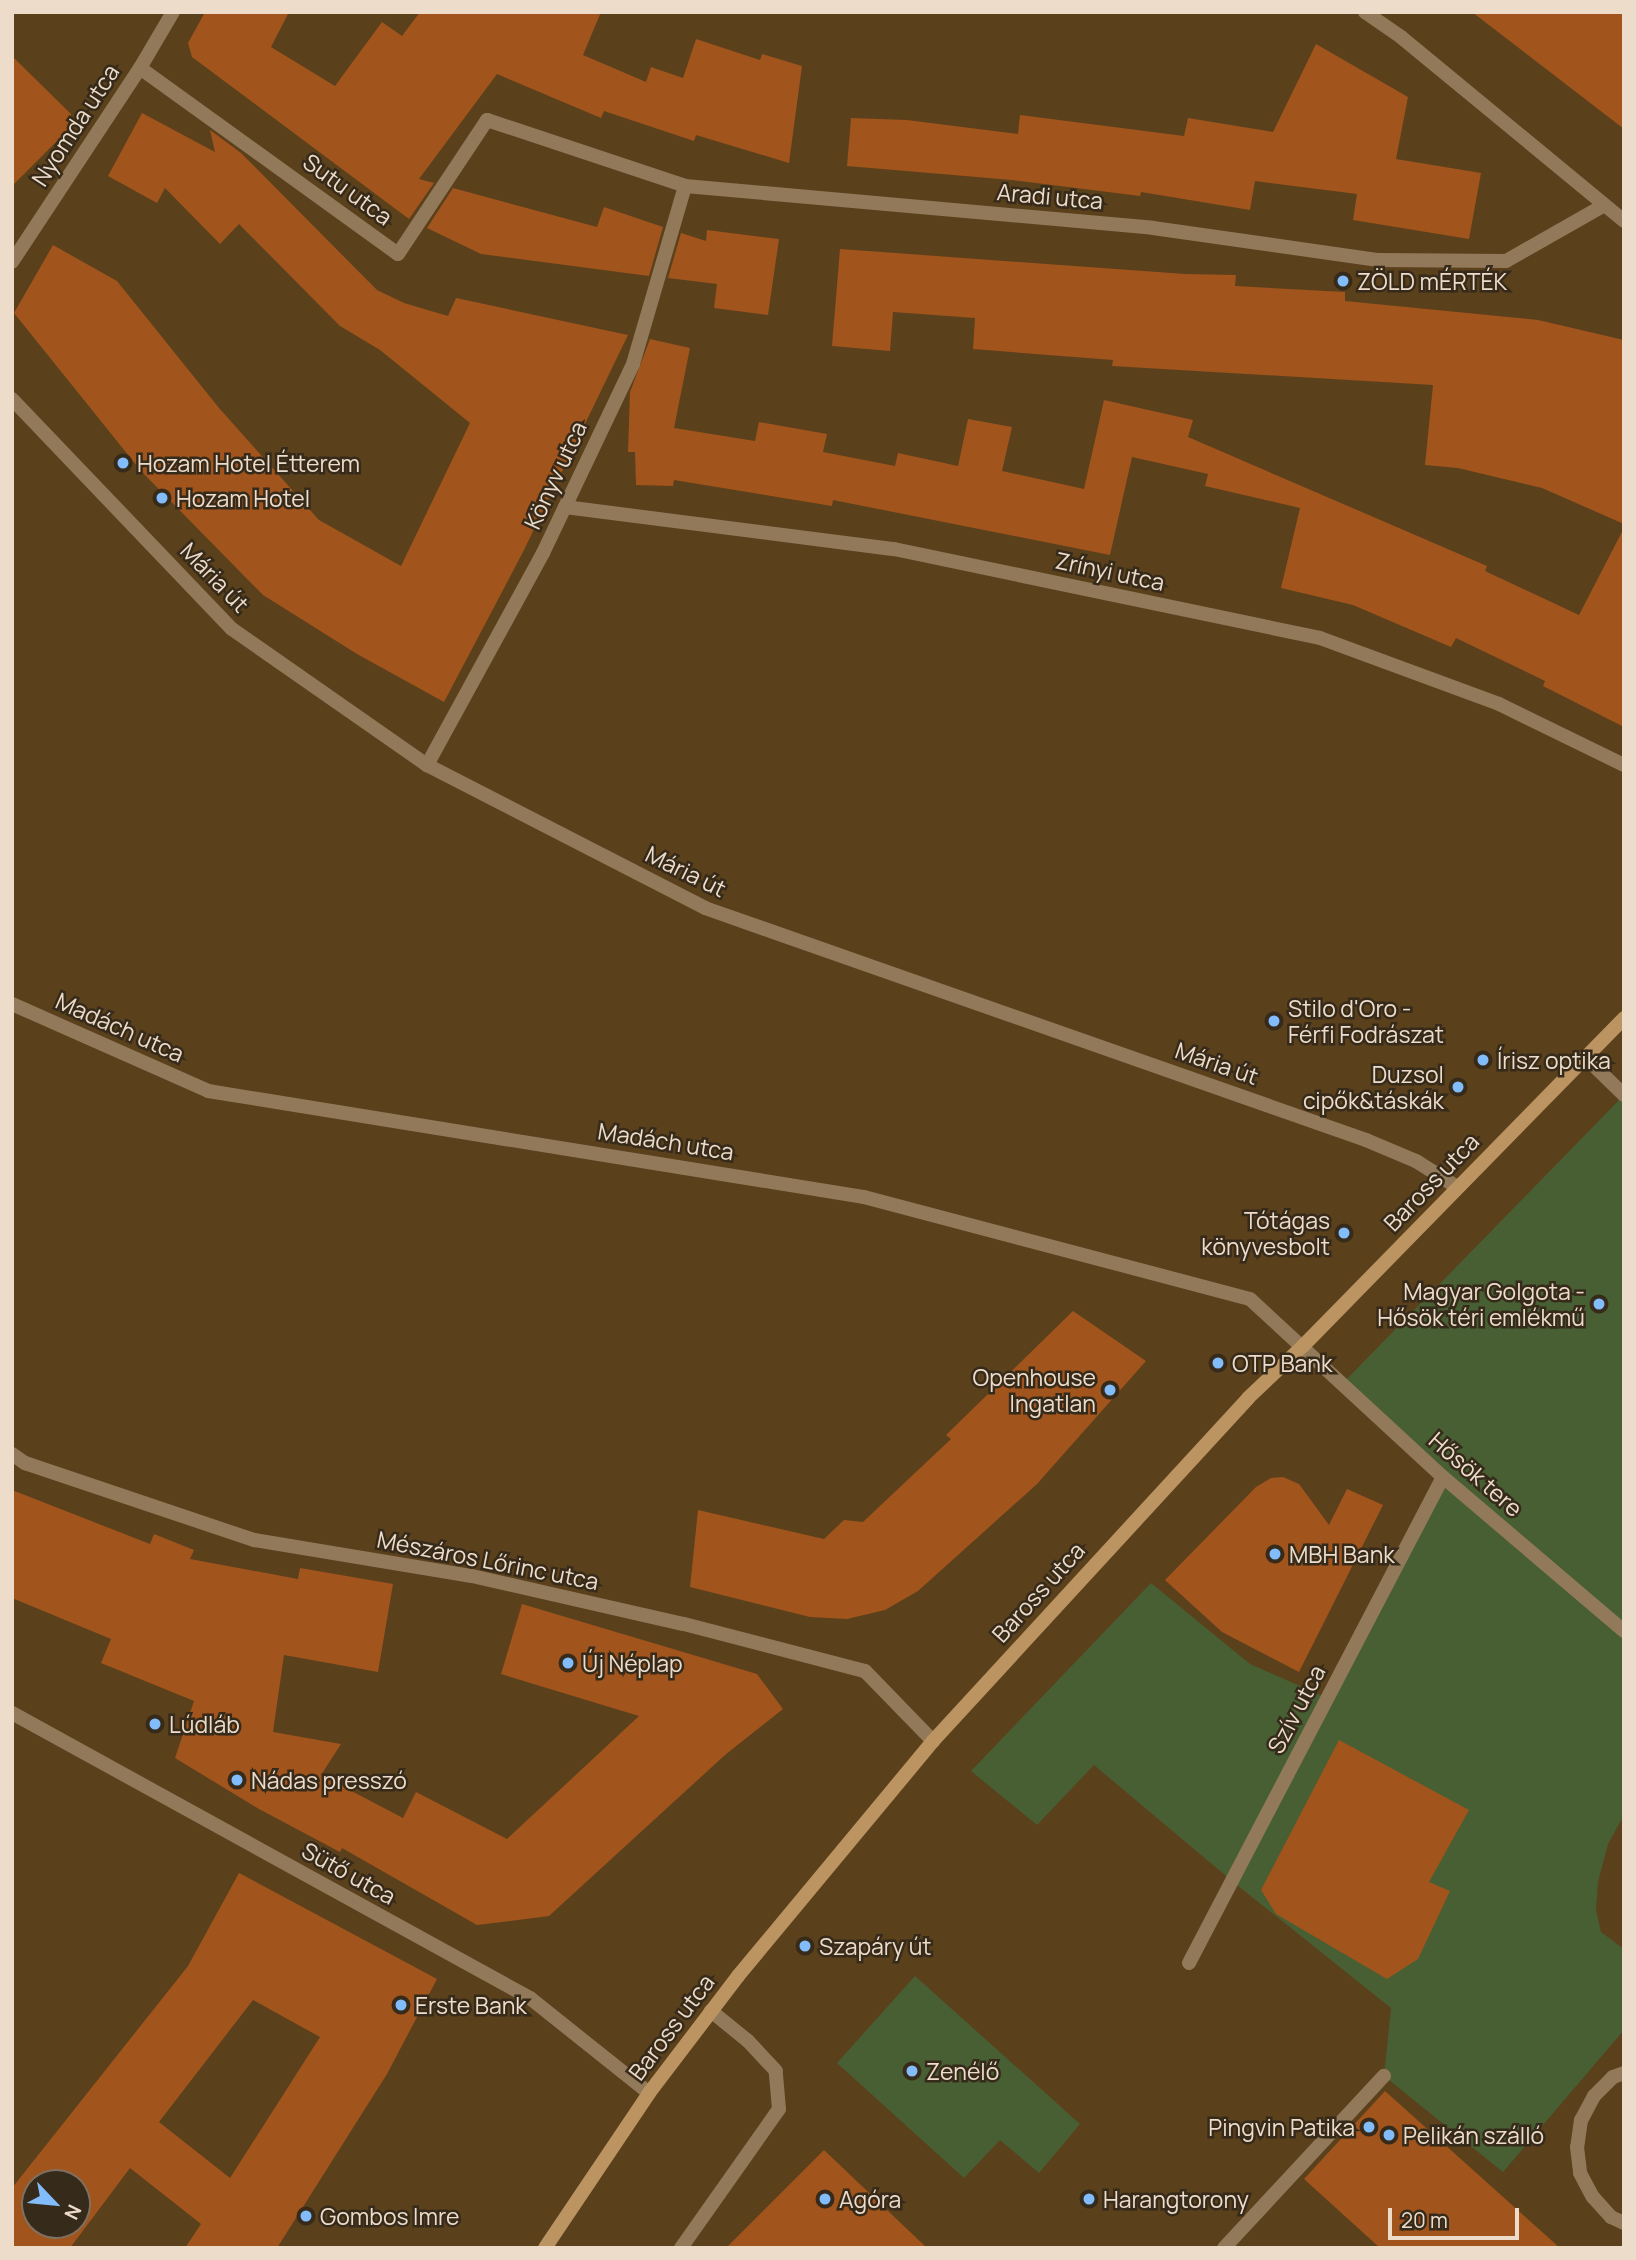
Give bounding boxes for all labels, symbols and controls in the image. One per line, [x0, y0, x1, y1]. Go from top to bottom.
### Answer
street label: Nyomda utca [25, 59, 125, 191]
street label: Sutu utca [298, 148, 398, 230]
street label: Aradi utca [996, 178, 1104, 214]
place label: ZÖLD mÉRTÉK [1357, 267, 1507, 295]
marker: ZÖLD mÉRTÉK [1335, 273, 1351, 289]
street label: Könyv utca [518, 417, 592, 533]
place label: Hozam Hotel Étterem [137, 449, 360, 477]
marker: Hozam Hotel Étterem [115, 455, 131, 471]
place label: Hozam Hotel [176, 484, 310, 512]
marker: Hozam Hotel [154, 490, 170, 506]
street label: Mária út [175, 536, 255, 618]
street label: Zrínyi utca [1053, 546, 1167, 596]
street label: Mária út [641, 840, 731, 902]
street label: Madách utca [52, 986, 188, 1068]
place label: Stilo d'Oro - Férfi Fodrászat [1288, 994, 1444, 1048]
marker: Stilo d'Oro - Férfi Fodrászat [1266, 1013, 1282, 1029]
street label: Mária út [1172, 1036, 1262, 1090]
place label: Írisz optika [1497, 1046, 1611, 1074]
marker: Írisz optika [1475, 1052, 1491, 1068]
place label: Duzsol cipők&táskák [1303, 1060, 1444, 1114]
marker: Duzsol cipők&táskák [1450, 1079, 1466, 1095]
street label: Madách utca [596, 1117, 736, 1165]
street label: Baross utca [1378, 1127, 1484, 1237]
place label: Tótágas könyvesbolt [1201, 1206, 1330, 1260]
marker: Tótágas könyvesbolt [1336, 1225, 1352, 1241]
place label: Magyar Golgota - Hősök téri emlékmű [1377, 1277, 1585, 1331]
marker: Magyar Golgota - Hősök téri emlékmű [1591, 1296, 1607, 1312]
place label: OTP Bank [1232, 1349, 1332, 1377]
marker: OTP Bank [1210, 1355, 1226, 1371]
place label: Openhouse Ingatlan [973, 1363, 1096, 1417]
marker: Openhouse Ingatlan [1102, 1382, 1118, 1398]
street label: Hősök tere [1424, 1426, 1528, 1522]
street label: Mészáros Lőrinc utca [375, 1525, 601, 1595]
street label: Baross utca [986, 1536, 1090, 1648]
place label: MBH Bank [1289, 1540, 1395, 1568]
marker: MBH Bank [1267, 1546, 1283, 1562]
place label: Új Néplap [582, 1649, 683, 1677]
marker: Új Néplap [560, 1655, 576, 1671]
street label: Szív utca [1261, 1660, 1331, 1758]
place label: Lúdláb [169, 1710, 240, 1738]
marker: Lúdláb [147, 1716, 163, 1732]
place label: Nádas presszó [251, 1766, 407, 1794]
marker: Nádas presszó [229, 1772, 245, 1788]
street label: Sütő utca [297, 1836, 401, 1910]
place label: Szapáry út [819, 1932, 932, 1960]
marker: Szapáry út [797, 1938, 813, 1954]
street label: Baross utca [622, 1969, 720, 2085]
place label: Erste Bank [415, 1991, 527, 2019]
marker: Erste Bank [393, 1997, 409, 2013]
place label: Zenélő [926, 2057, 999, 2085]
marker: Zenélő [904, 2063, 920, 2079]
place label: Pingvin Patika [1208, 2113, 1355, 2141]
marker: Pingvin Patika [1361, 2119, 1377, 2135]
place label: Pelikán szálló [1403, 2121, 1544, 2149]
marker: Pelikán szálló [1381, 2127, 1397, 2143]
north arrow [21, 2169, 91, 2239]
place label: Agóra [839, 2185, 901, 2213]
place label: Harangtorony [1103, 2185, 1249, 2213]
marker: Agóra [817, 2191, 833, 2207]
marker: Harangtorony [1081, 2191, 1097, 2207]
scale bar [1391, 2194, 1522, 2238]
text: N [58, 2200, 88, 2224]
place label: Gombos Imre [320, 2202, 459, 2230]
text: 20 m [1401, 2206, 1448, 2234]
marker: Gombos Imre [298, 2208, 314, 2224]

